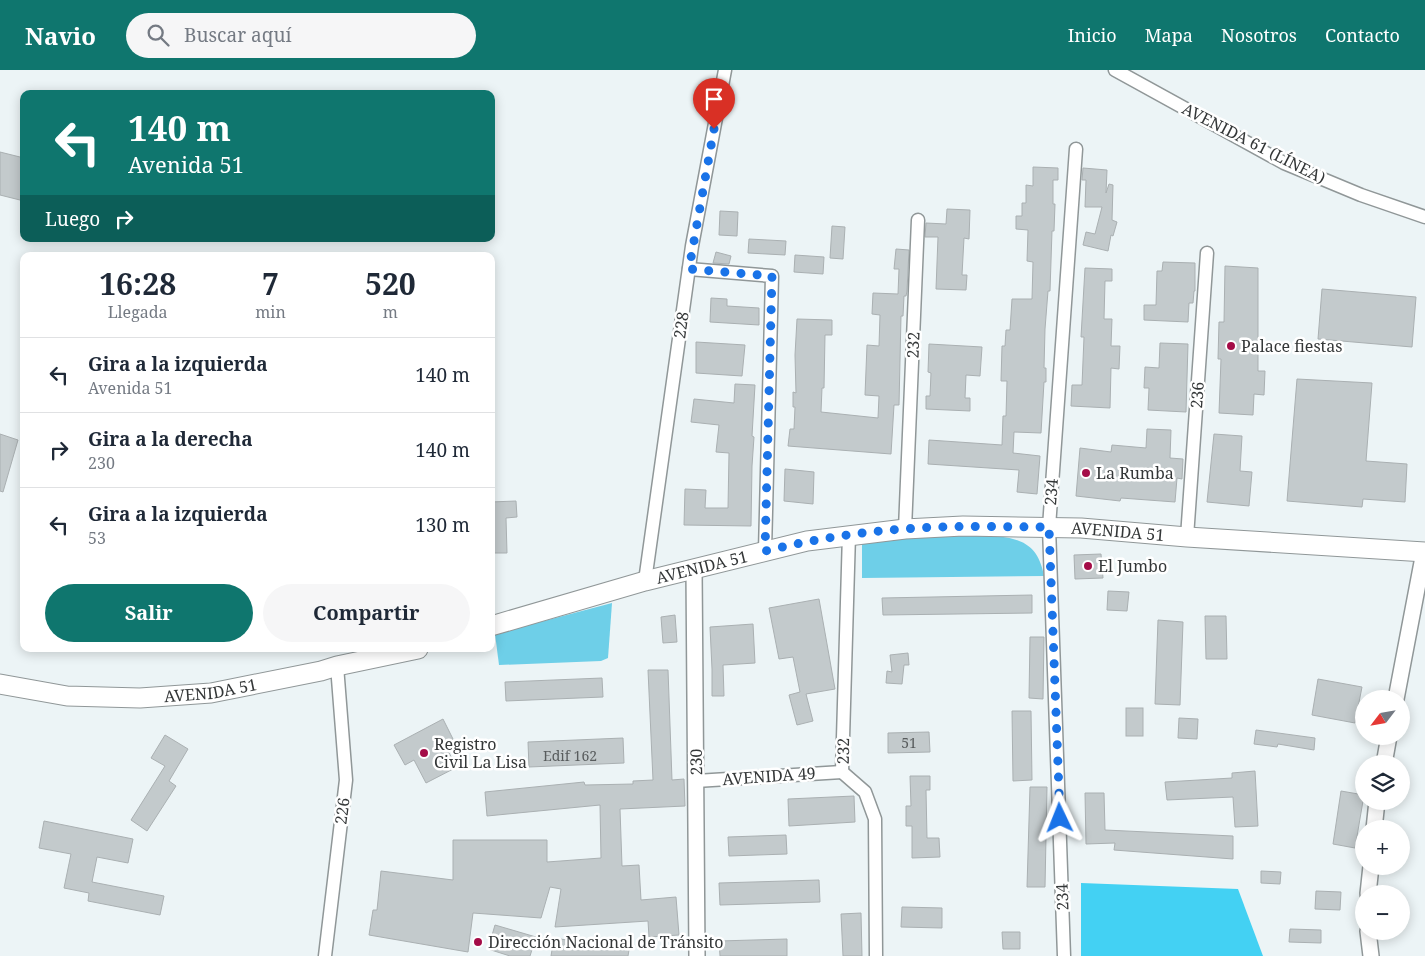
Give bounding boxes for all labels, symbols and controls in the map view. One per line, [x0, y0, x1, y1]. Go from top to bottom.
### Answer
search box [126, 13, 476, 58]
text: Navio [25, 19, 96, 52]
icon: search [144, 21, 172, 49]
text: Buscar aquí [184, 22, 292, 48]
text: Inicio [1068, 23, 1117, 47]
text: Mapa [1145, 23, 1193, 47]
text: Nosotros [1221, 23, 1297, 47]
text: Contacto [1325, 23, 1400, 47]
pin [693, 78, 735, 129]
icon: arrive [700, 85, 728, 113]
street label: AVENIDA 61 (LÍNEA) [1179, 97, 1329, 189]
text: 140 m [128, 104, 231, 151]
icon: left [45, 110, 110, 175]
text: Avenida 51 [128, 149, 244, 179]
icon: right [110, 205, 138, 233]
text: Luego [45, 206, 100, 232]
text: 16:28 [99, 263, 176, 304]
text: 7 [262, 263, 279, 304]
text: 520 [365, 263, 416, 304]
text: Llegada [108, 301, 168, 323]
text: min [255, 301, 286, 323]
text: m [383, 301, 398, 323]
street label: 228 [668, 310, 694, 340]
street label: 232 [902, 331, 924, 359]
place label: Palace fiestas [1241, 335, 1342, 357]
marker: Palace fiestas [1225, 340, 1237, 352]
text: Gira a la izquierda [88, 351, 268, 377]
icon: left [45, 361, 73, 389]
text: 140 m [415, 362, 470, 388]
text: Avenida 51 [88, 377, 172, 399]
street label: 236 [1185, 381, 1209, 409]
text: Gira a la derecha [88, 426, 253, 452]
icon: right [45, 436, 73, 464]
text: 140 m [415, 437, 470, 463]
text: 230 [88, 452, 115, 474]
place label: La Rumba [1096, 462, 1174, 484]
marker: La Rumba [1080, 467, 1092, 479]
street label: 234 [1039, 478, 1063, 506]
text: Gira a la izquierda [88, 501, 268, 527]
icon: left [45, 511, 73, 539]
text: 130 m [415, 512, 470, 538]
street label: AVENIDA 51 [1071, 517, 1165, 546]
text: 53 [88, 527, 106, 549]
street label: AVENIDA 51 [654, 545, 750, 589]
place label: El Jumbo [1098, 555, 1167, 577]
marker: El Jumbo [1082, 560, 1094, 572]
button: Salir [45, 584, 253, 642]
button: Compartir [263, 584, 470, 642]
street label: AVENIDA 51 [163, 673, 259, 707]
north arrow [1355, 690, 1410, 745]
map controls [1355, 690, 1410, 940]
place label: Registro Civil La Lisa [434, 733, 527, 773]
house number: 51 [901, 733, 917, 752]
street label: 232 [832, 737, 854, 765]
house number: Edif 162 [543, 746, 597, 765]
marker: Registro Civil La Lisa [418, 747, 430, 759]
street label: 230 [685, 748, 707, 776]
button: layers [1355, 755, 1410, 810]
street label: AVENIDA 49 [722, 762, 816, 790]
position arrow [1033, 791, 1085, 843]
street label: 226 [329, 796, 355, 826]
button: + [1355, 820, 1410, 875]
street label: 234 [1051, 883, 1073, 911]
button: − [1355, 885, 1410, 940]
place label: Dirección Nacional de Tránsito [488, 931, 723, 953]
marker: Dirección Nacional de Tránsito [472, 936, 484, 948]

